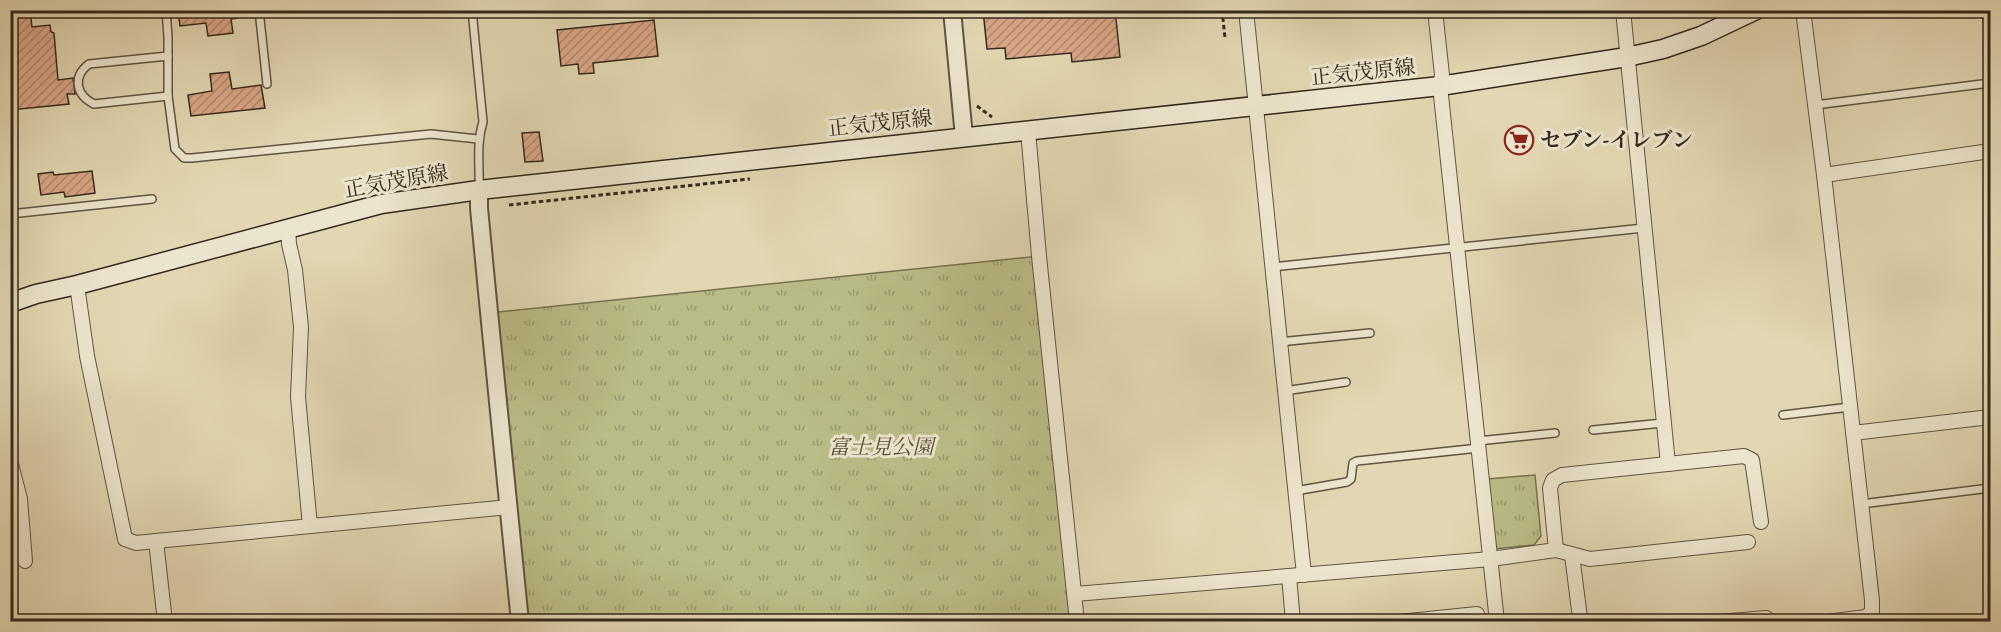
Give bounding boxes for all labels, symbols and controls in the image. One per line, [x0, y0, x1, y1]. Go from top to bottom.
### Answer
street label: 正気茂原線 [1309, 53, 1417, 91]
street label: 正気茂原線 [826, 104, 934, 142]
supermarket icon: セブン-イレブン [1503, 124, 1535, 156]
place label: セブン-イレブン [1540, 126, 1693, 154]
street label: 正気茂原線 [342, 158, 450, 204]
park label: 富士見公園 [829, 433, 936, 461]

